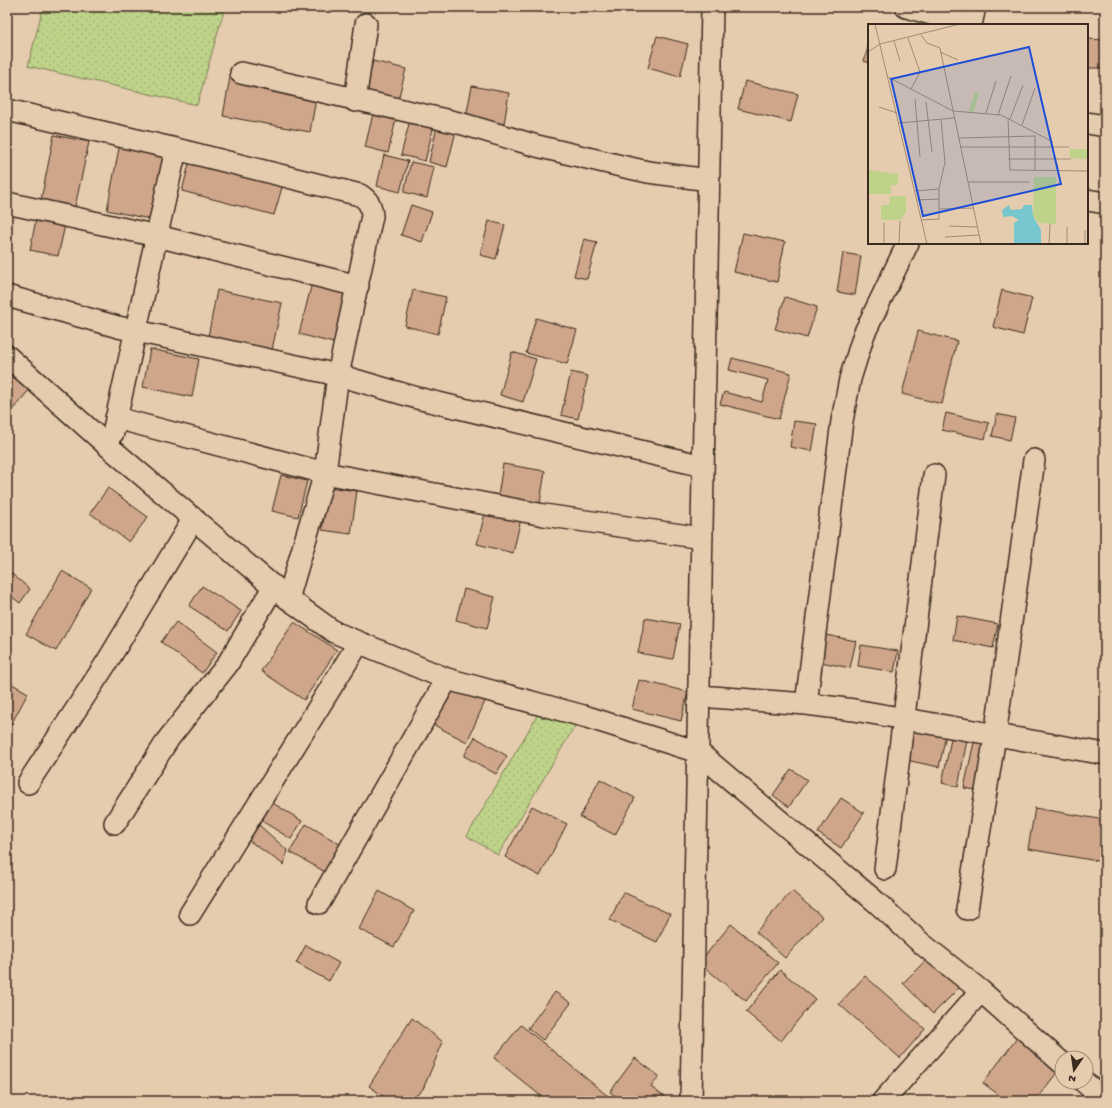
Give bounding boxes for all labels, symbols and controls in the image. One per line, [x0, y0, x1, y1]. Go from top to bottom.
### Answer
inset map [868, 24, 1088, 244]
north arrow [1054, 1050, 1094, 1090]
text: N [1067, 1071, 1077, 1084]

